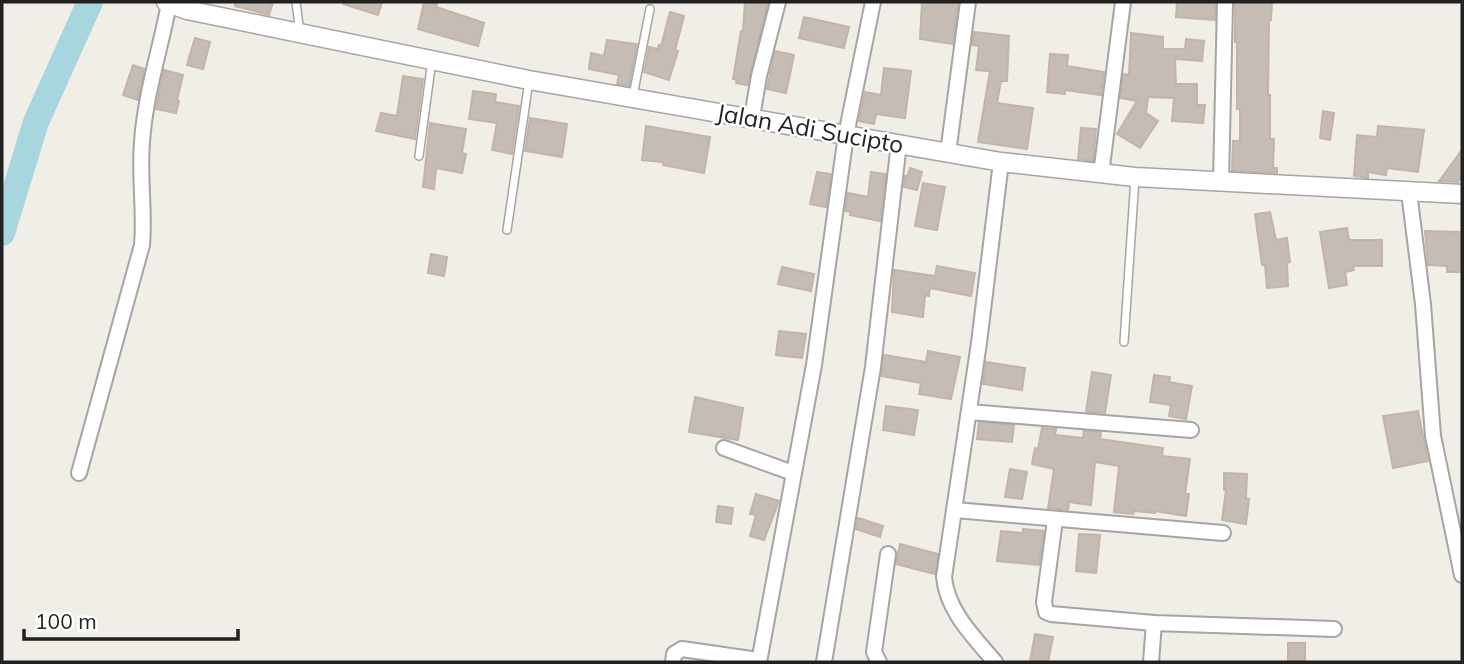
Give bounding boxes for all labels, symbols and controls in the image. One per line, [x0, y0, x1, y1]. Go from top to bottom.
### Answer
street label: Jalan Adi Sucipto [714, 97, 906, 159]
scale bar [24, 598, 238, 642]
text: 100 m [35, 608, 97, 634]

